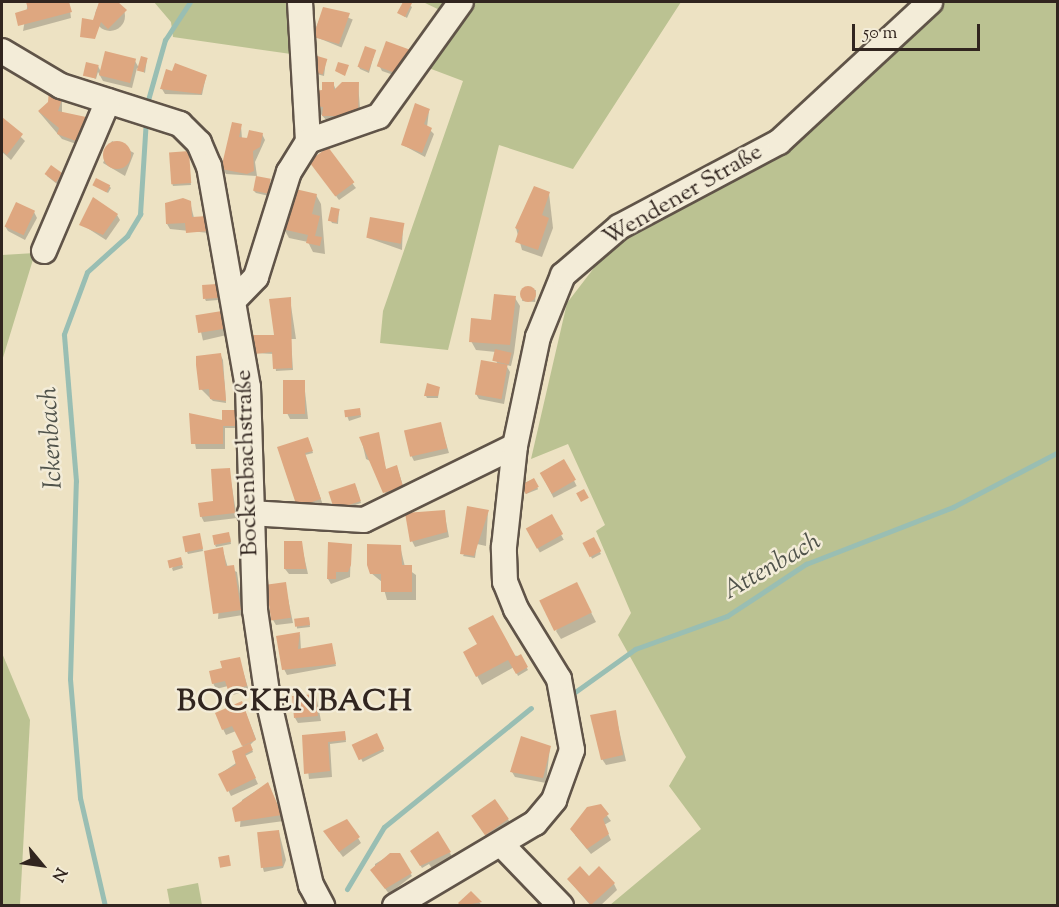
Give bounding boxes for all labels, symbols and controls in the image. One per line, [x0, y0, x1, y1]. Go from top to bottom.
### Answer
scale bar [855, 12, 982, 50]
text: 50 m [863, 21, 897, 47]
street label: Wendener Straße [598, 139, 768, 253]
street label: Bockenbachstraße [230, 369, 266, 557]
water label: Ickenbach [34, 386, 70, 490]
water label: Attenbach [717, 526, 827, 608]
district label: BOCKENBACH [177, 685, 413, 721]
north arrow [12, 835, 72, 895]
text: N [45, 863, 71, 885]

